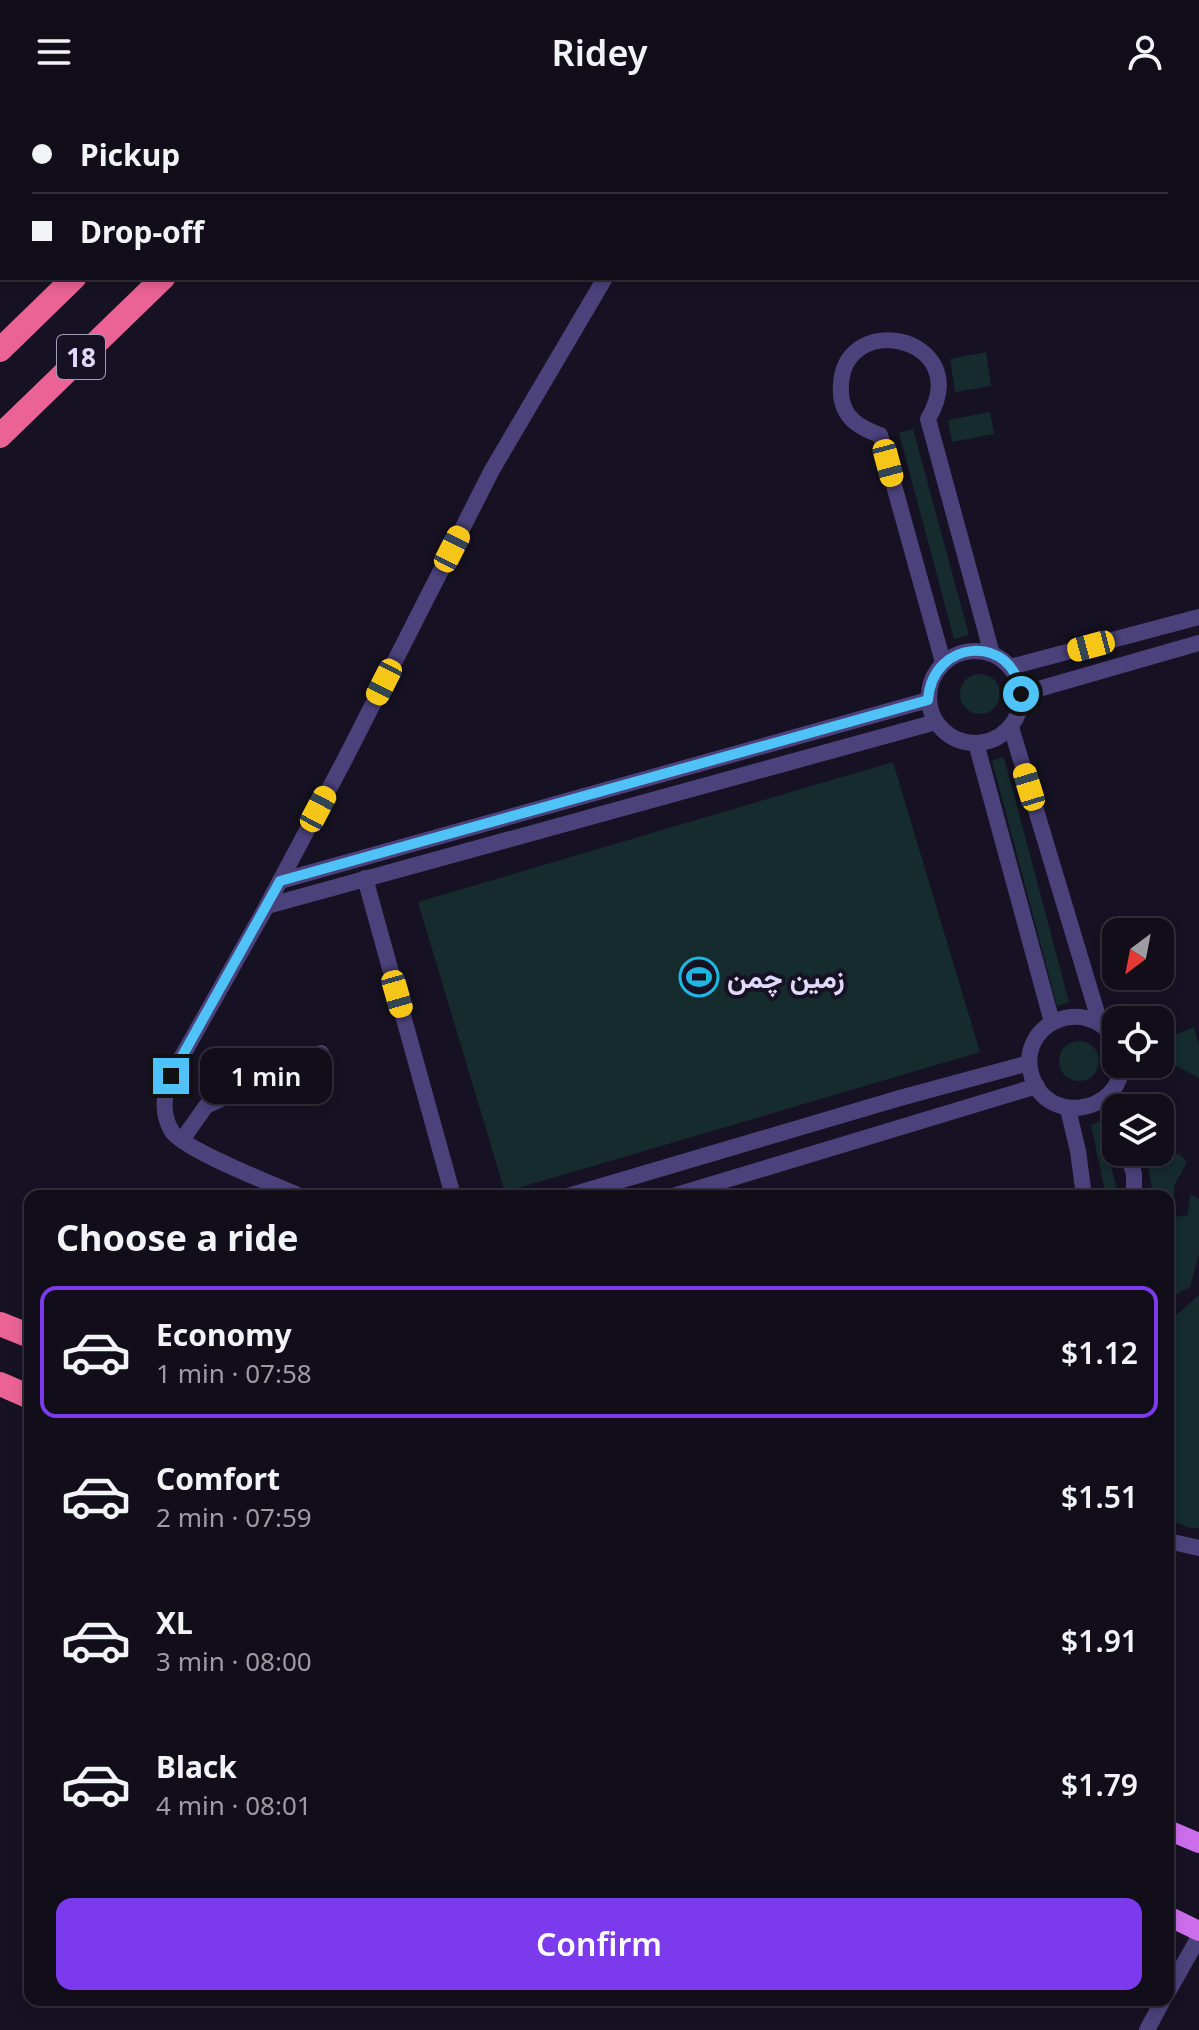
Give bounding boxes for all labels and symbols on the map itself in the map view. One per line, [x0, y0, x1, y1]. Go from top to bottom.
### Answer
road number: 18 [57, 335, 105, 379]
car [870, 437, 906, 489]
car [430, 522, 474, 576]
car [1065, 628, 1117, 664]
car [362, 655, 406, 709]
route start [1003, 676, 1039, 712]
car [1011, 761, 1047, 813]
car [296, 782, 340, 836]
north arrow [1102, 918, 1174, 990]
sports icon: زمین چمن [678, 956, 720, 998]
place label: زمین چمن [727, 958, 845, 998]
car [379, 968, 415, 1020]
callout: 1 min [199, 1048, 331, 1104]
route end [153, 1058, 189, 1094]

